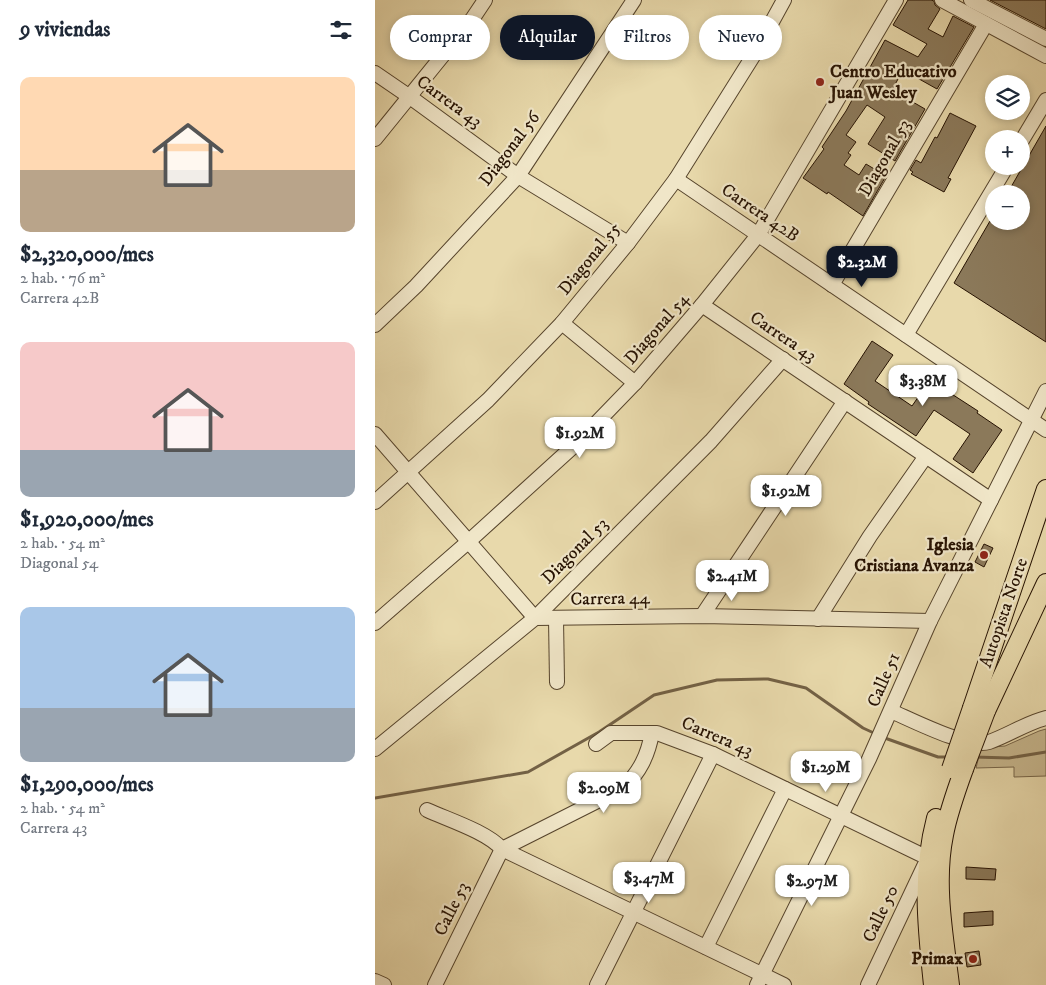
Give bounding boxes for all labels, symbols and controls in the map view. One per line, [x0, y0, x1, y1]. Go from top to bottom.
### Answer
chip: Comprar [390, 15, 490, 60]
chip: Alquilar [500, 15, 595, 60]
chip: Filtros [605, 15, 689, 60]
chip: Nuevo [699, 15, 782, 60]
icon: filters [327, 16, 355, 44]
text: 9 viviendas [20, 17, 110, 43]
place label: Centro Educativo Juan Wesley [828, 61, 957, 104]
street label: Carrera 43 [412, 71, 486, 133]
map controls [985, 75, 1030, 230]
button: layers [985, 75, 1030, 120]
marker: Centro Educativo Juan Wesley [814, 76, 826, 88]
street label: Diagonal 56 [475, 107, 546, 191]
icon: home [143, 110, 233, 200]
street label: Diagonal 53 [854, 116, 916, 200]
button: + [985, 130, 1030, 175]
street label: Carrera 42B [717, 179, 803, 247]
button: − [985, 185, 1030, 230]
street label: Diagonal 55 [554, 218, 626, 300]
text: $2,320,000/mes [20, 242, 154, 268]
pin: $2.32M [821, 246, 903, 288]
text: $2.32M [837, 252, 887, 272]
text: 2 hab. · 76 m² [20, 268, 105, 288]
text: Carrera 42B [20, 288, 99, 308]
street label: Diagonal 54 [620, 288, 695, 369]
street label: Carrera 43 [745, 307, 821, 367]
pin: $3.38M [882, 364, 964, 407]
text: $3.38M [899, 371, 947, 391]
icon: home [143, 375, 233, 465]
pin: $1.92M [539, 416, 621, 459]
text: $1.92M [556, 423, 604, 443]
pin: $1.92M [745, 474, 827, 517]
text: $1.92M [762, 481, 810, 501]
text: $1,920,000/mes [20, 507, 154, 533]
street label: Diagonal 53 [537, 513, 613, 589]
text: 2 hab. · 54 m² [20, 533, 105, 553]
place label: Iglesia Cristiana Avanza [854, 534, 974, 577]
marker: Iglesia Cristiana Avanza [978, 549, 990, 561]
text: Diagonal 54 [20, 553, 98, 573]
street label: Autopista Norte [975, 555, 1033, 671]
pin: $2.41M [691, 560, 773, 602]
text: $2.41M [707, 566, 757, 586]
street label: Carrera 44 [570, 587, 651, 611]
icon: home [143, 640, 233, 730]
street label: Calle 51 [863, 649, 905, 711]
street label: Carrera 43 [678, 712, 756, 762]
pin: $1.29M [785, 750, 867, 793]
text: $1.29M [802, 757, 850, 777]
text: $1,290,000/mes [20, 772, 154, 798]
pin: $2.09M [563, 772, 645, 814]
text: $2.09M [578, 778, 630, 798]
text: 2 hab. · 54 m² [20, 798, 105, 818]
text: Carrera 43 [20, 818, 87, 838]
pin: $3.47M [608, 862, 690, 904]
pin: $2.97M [771, 864, 853, 907]
text: $3.47M [624, 868, 674, 888]
text: $2.97M [786, 871, 838, 891]
street label: Calle 53 [430, 878, 474, 940]
street label: Calle 50 [858, 882, 904, 946]
place label: Primax [911, 948, 963, 970]
marker: Primax [967, 953, 979, 965]

